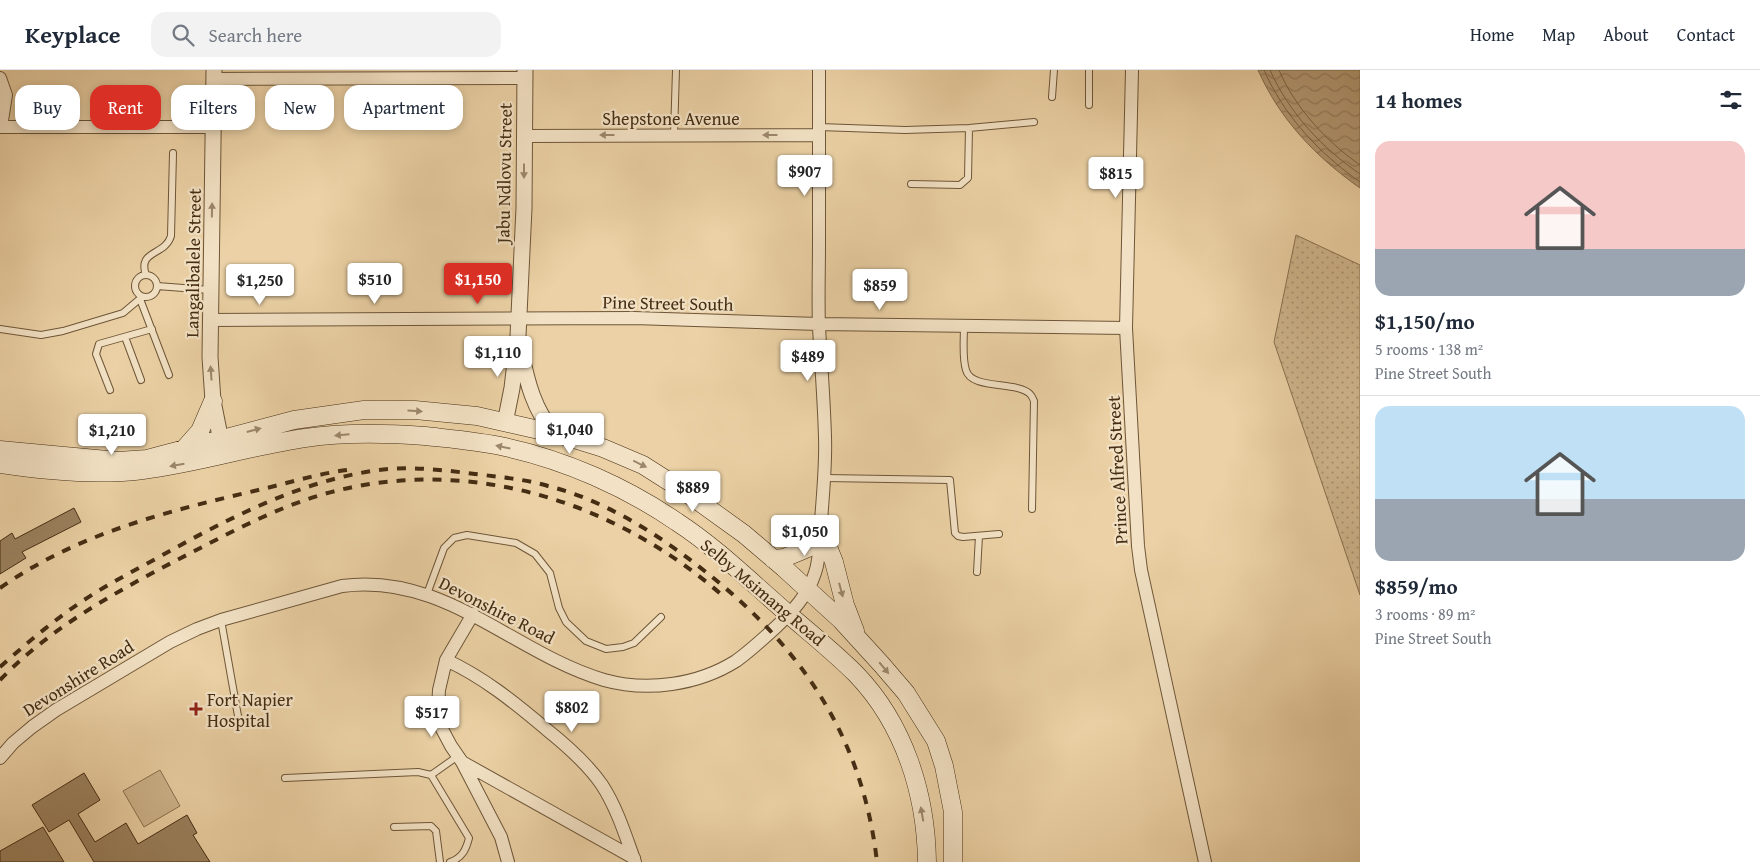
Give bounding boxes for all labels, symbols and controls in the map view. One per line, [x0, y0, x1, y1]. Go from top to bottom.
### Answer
search box [151, 12, 501, 57]
text: Keyplace [25, 17, 121, 52]
icon: search [169, 21, 197, 49]
text: Search here [209, 21, 302, 49]
text: Home [1470, 21, 1514, 48]
text: Map [1542, 21, 1575, 48]
text: About [1603, 21, 1649, 48]
text: Contact [1677, 21, 1735, 48]
chip: Buy [15, 85, 80, 130]
chip: Rent [90, 85, 161, 130]
chip: Filters [171, 85, 255, 130]
chip: New [265, 85, 334, 130]
chip: Apartment [344, 85, 463, 130]
text: 14 homes [1375, 85, 1462, 116]
icon: filters [1717, 86, 1745, 114]
street label: Jabu Ndlovu Street [489, 102, 519, 246]
street label: Shepstone Avenue [602, 105, 740, 132]
one-way arrow [599, 131, 615, 139]
one-way arrow [762, 131, 778, 139]
pin: $907 [775, 154, 835, 197]
pin: $815 [1086, 156, 1146, 199]
text: $907 [788, 159, 822, 183]
text: $815 [1099, 161, 1133, 185]
one-way arrow [520, 163, 528, 179]
icon: home [1515, 173, 1605, 263]
street label: Langalibalele Street [178, 187, 208, 338]
one-way arrow [208, 202, 216, 218]
pin: $510 [345, 262, 405, 305]
pin: $1,150 [437, 262, 519, 305]
pin: $1,250 [219, 264, 301, 306]
text: $510 [358, 267, 392, 291]
text: $1,150 [455, 267, 501, 291]
text: $1,250 [237, 268, 283, 292]
pin: $859 [850, 268, 910, 311]
text: $859 [863, 273, 897, 297]
street label: Pine Street South [602, 288, 734, 318]
text: $1,150/mo [1375, 306, 1475, 337]
pin: $1,110 [457, 336, 539, 378]
text: 5 rooms · 138 m² [1375, 337, 1483, 361]
text: $1,110 [475, 340, 521, 364]
pin: $489 [778, 340, 838, 382]
text: $489 [791, 344, 825, 368]
text: Pine Street South [1375, 361, 1491, 385]
one-way arrow [207, 364, 215, 380]
street label: Prince Alfred Street [1100, 394, 1134, 545]
one-way arrow [407, 407, 423, 415]
pin: $1,040 [529, 412, 611, 455]
pin: $1,210 [71, 414, 153, 456]
text: $1,040 [547, 417, 593, 441]
text: $1,210 [89, 418, 135, 442]
one-way arrow [247, 426, 262, 434]
one-way arrow [333, 431, 349, 439]
icon: home [1515, 439, 1605, 529]
one-way arrow [496, 443, 511, 451]
one-way arrow [632, 460, 647, 468]
one-way arrow [168, 461, 184, 469]
pin: $889 [663, 470, 723, 513]
text: $889 [676, 475, 710, 499]
pin: $1,050 [764, 514, 846, 557]
text: $1,050 [782, 519, 828, 543]
street label: Selby Msimang Road [695, 532, 831, 653]
street label: Devonshire Road [434, 569, 560, 651]
text: $859/mo [1375, 571, 1458, 602]
one-way arrow [837, 583, 845, 598]
text: 3 rooms · 89 m² [1375, 602, 1475, 626]
text: Pine Street South [1375, 626, 1491, 650]
street label: Devonshire Road [17, 633, 139, 723]
one-way arrow [879, 661, 890, 674]
place label: Fort Napier Hospital [207, 686, 293, 734]
pin: $802 [542, 690, 602, 733]
text: $802 [555, 695, 589, 719]
pin: $517 [402, 696, 462, 738]
text: $517 [415, 700, 449, 724]
marker: Fort Napier Hospital [189, 702, 203, 716]
one-way arrow [918, 805, 926, 821]

